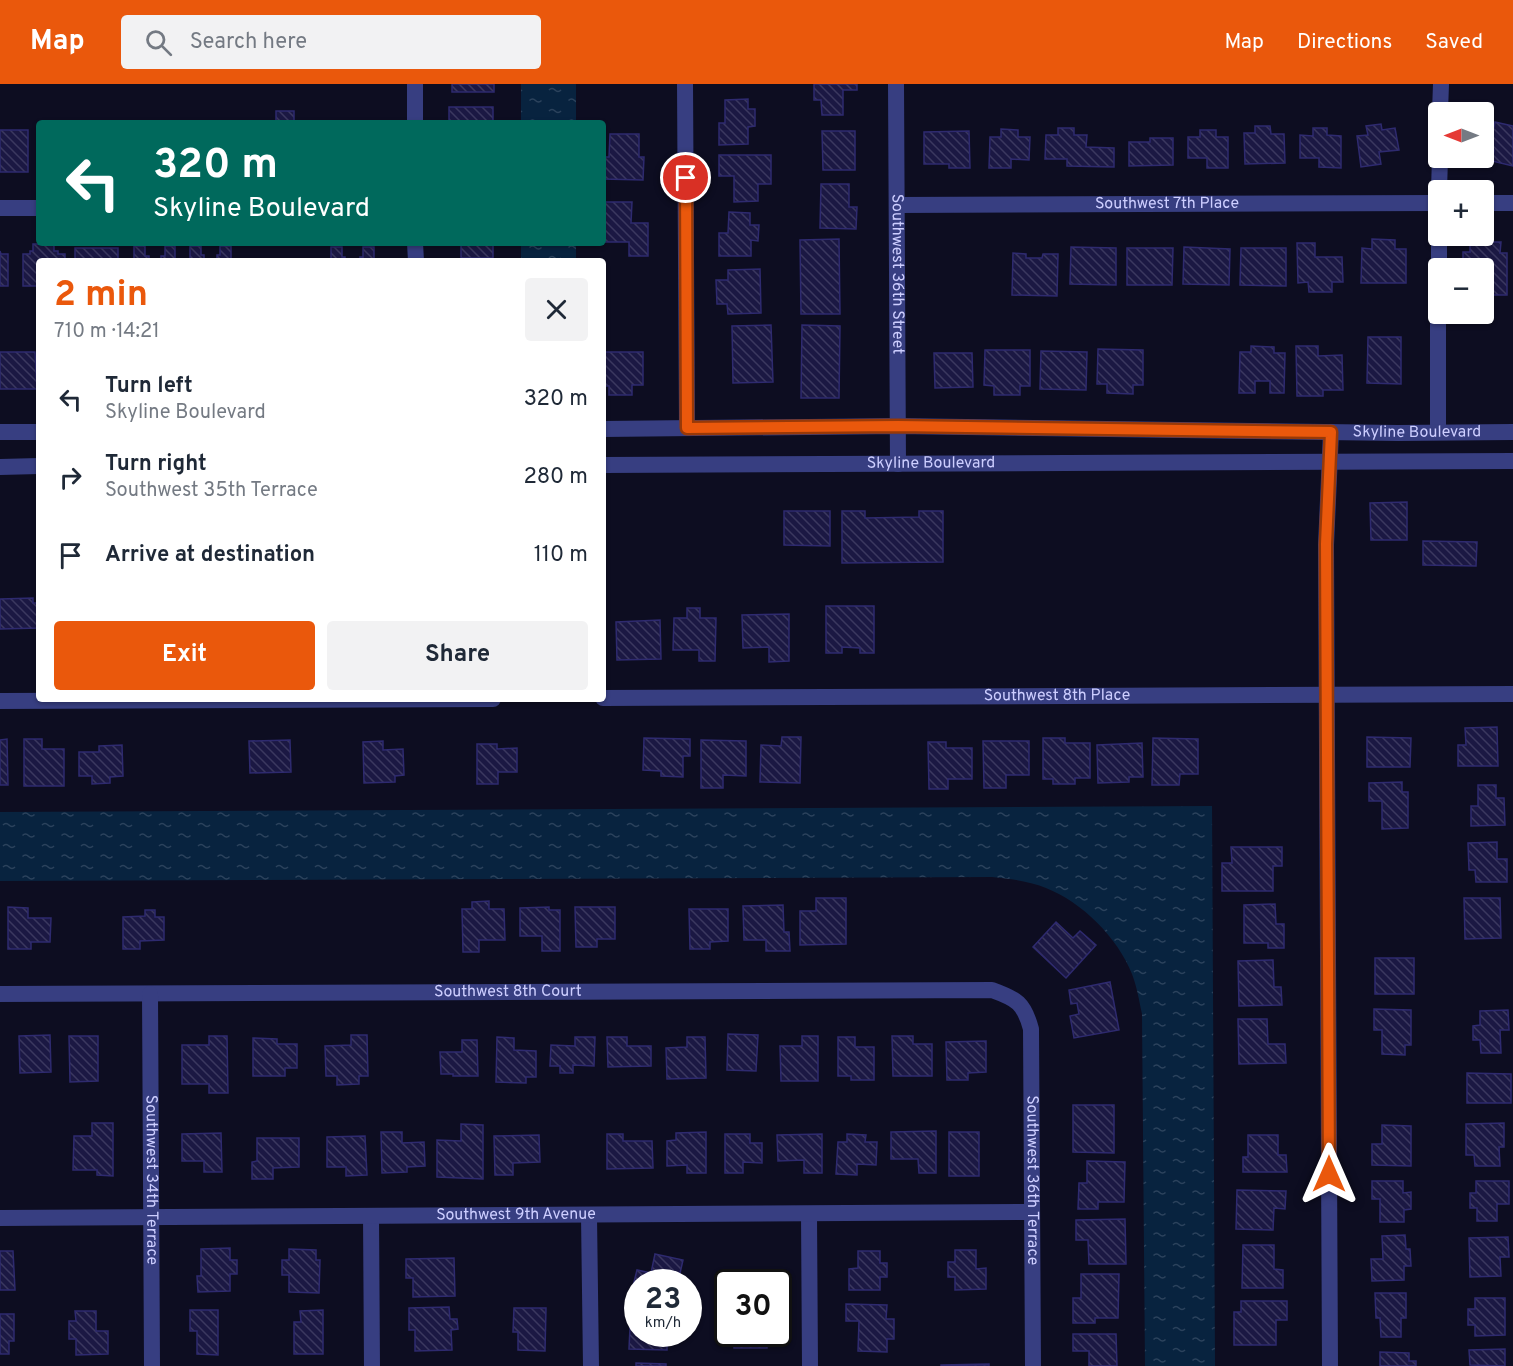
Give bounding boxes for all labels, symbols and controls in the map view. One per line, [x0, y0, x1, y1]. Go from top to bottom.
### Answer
search box [121, 15, 541, 69]
text: Map [30, 24, 85, 60]
icon: search [142, 26, 175, 59]
text: Search here [190, 29, 307, 56]
text: Map [1224, 29, 1264, 56]
text: Directions [1297, 29, 1392, 56]
text: Saved [1425, 29, 1483, 56]
north arrow [1428, 102, 1494, 168]
map controls [1428, 102, 1494, 324]
text: 320 m [153, 140, 278, 193]
icon: left [54, 144, 132, 222]
pin [660, 152, 711, 203]
icon: arrive [669, 161, 702, 194]
button: + [1428, 180, 1494, 246]
text: Skyline Boulevard [153, 192, 370, 226]
street label: Southwest 36th Street [887, 194, 907, 354]
street label: Southwest 7th Place [1095, 194, 1239, 214]
button: − [1428, 258, 1494, 324]
text: 2 min [54, 273, 148, 319]
button: close [525, 278, 588, 341]
text: 710 m · 14:21 [54, 319, 160, 345]
text: Turn left [105, 373, 193, 400]
icon: left [54, 383, 87, 416]
text: 320 m [524, 386, 588, 413]
text: Skyline Boulevard [105, 400, 266, 426]
street label: Skyline Boulevard [1352, 422, 1481, 443]
text: Turn right [105, 451, 207, 478]
street label: Skyline Boulevard [867, 453, 995, 474]
icon: right [54, 461, 87, 494]
text: 280 m [523, 464, 588, 491]
text: Southwest 35th Terrace [105, 478, 318, 504]
icon: arrive [54, 539, 87, 572]
text: Arrive at destination [105, 542, 315, 569]
text: 110 m [534, 542, 588, 569]
button: Exit [54, 621, 315, 690]
button: Share [327, 621, 588, 690]
street label: Southwest 8th Place [984, 686, 1130, 706]
street label: Southwest 8th Court [434, 982, 582, 1002]
street label: Southwest 34th Terrace [141, 1095, 161, 1265]
street label: Southwest 36th Terrace [1021, 1095, 1042, 1265]
position arrow [1297, 1142, 1361, 1206]
street label: Southwest 9th Avenue [436, 1205, 596, 1225]
speed limit sign: 30 [714, 1269, 792, 1347]
text: 23 [645, 1282, 681, 1319]
text: km/h [645, 1314, 681, 1333]

